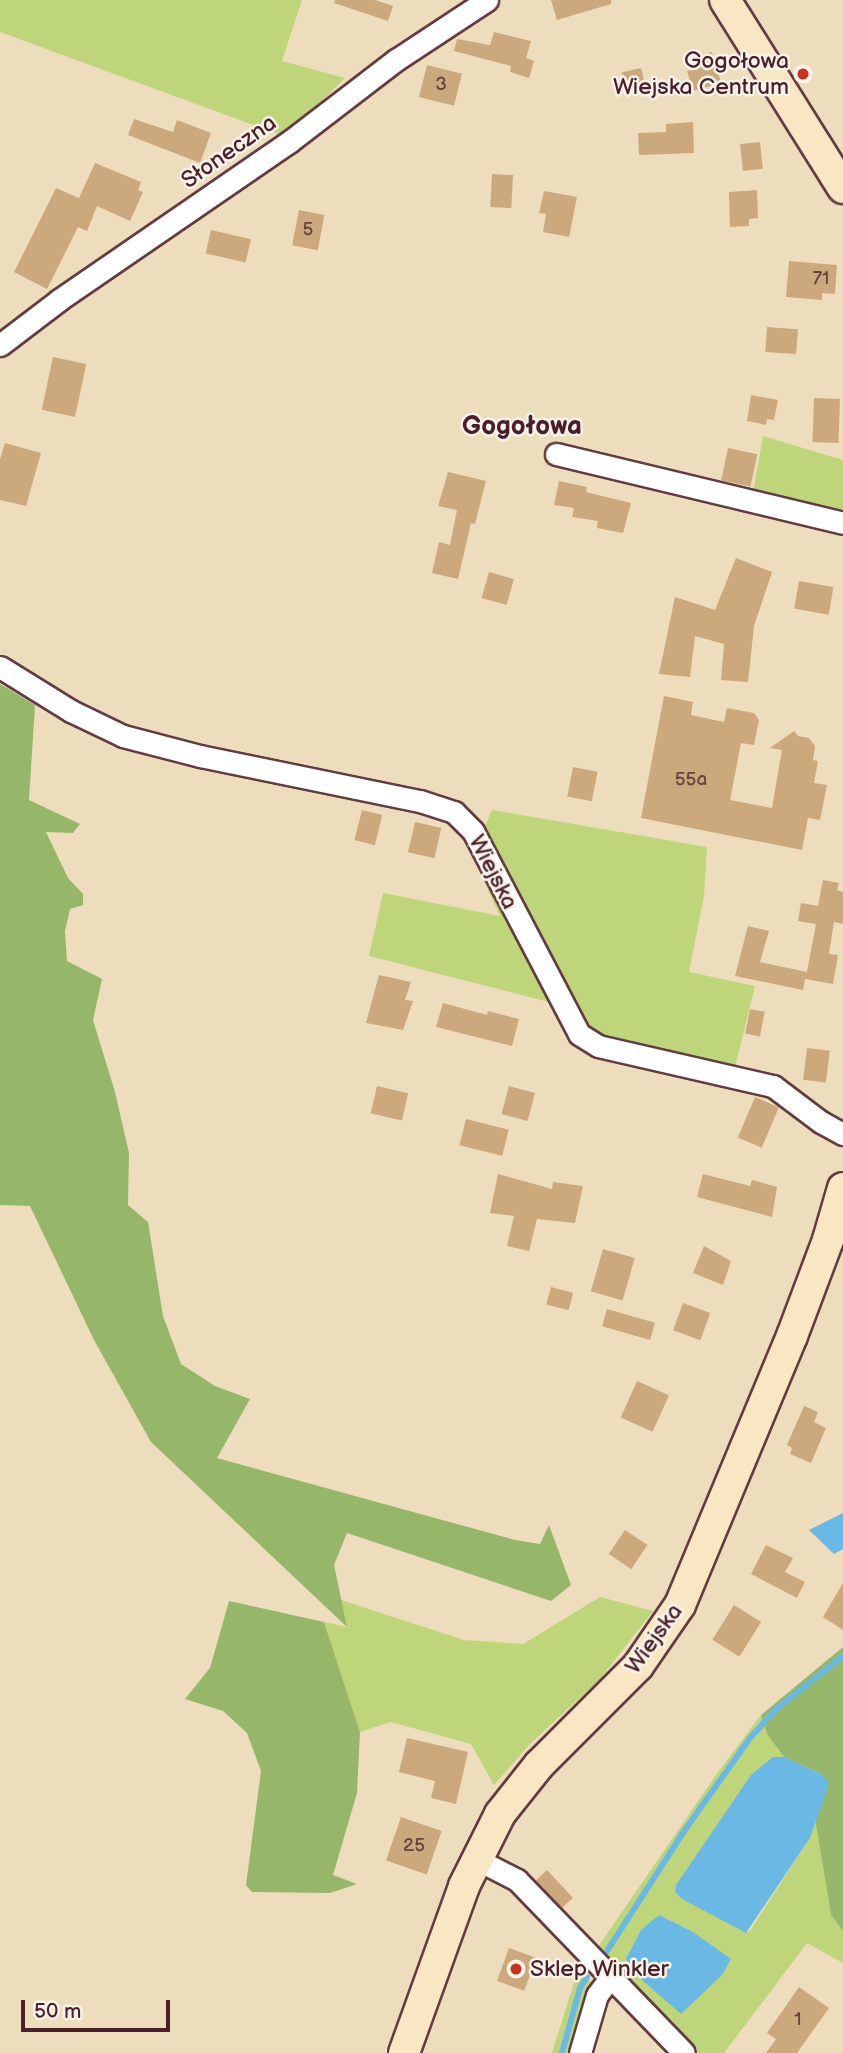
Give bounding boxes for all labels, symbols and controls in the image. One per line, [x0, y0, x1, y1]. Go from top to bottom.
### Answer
place label: Gogołowa Wiejska Centrum [613, 47, 789, 101]
marker: Gogołowa Wiejska Centrum [795, 66, 811, 82]
house number: 3 [435, 74, 447, 96]
street label: Słoneczna [176, 109, 282, 195]
house number: 5 [303, 219, 313, 241]
house number: 71 [813, 268, 829, 290]
district label: Gogołowa [462, 411, 582, 443]
house number: 55a [675, 769, 707, 791]
street label: Wiejska [463, 830, 523, 914]
street label: Wiejska [619, 1599, 689, 1679]
house number: 25 [403, 1835, 425, 1857]
place label: Sklep Winkler [530, 1955, 670, 1983]
marker: Sklep Winkler [508, 1961, 524, 1977]
scale bar [24, 1986, 173, 2030]
text: 50 m [34, 1999, 81, 2024]
house number: 1 [794, 2009, 802, 2031]

